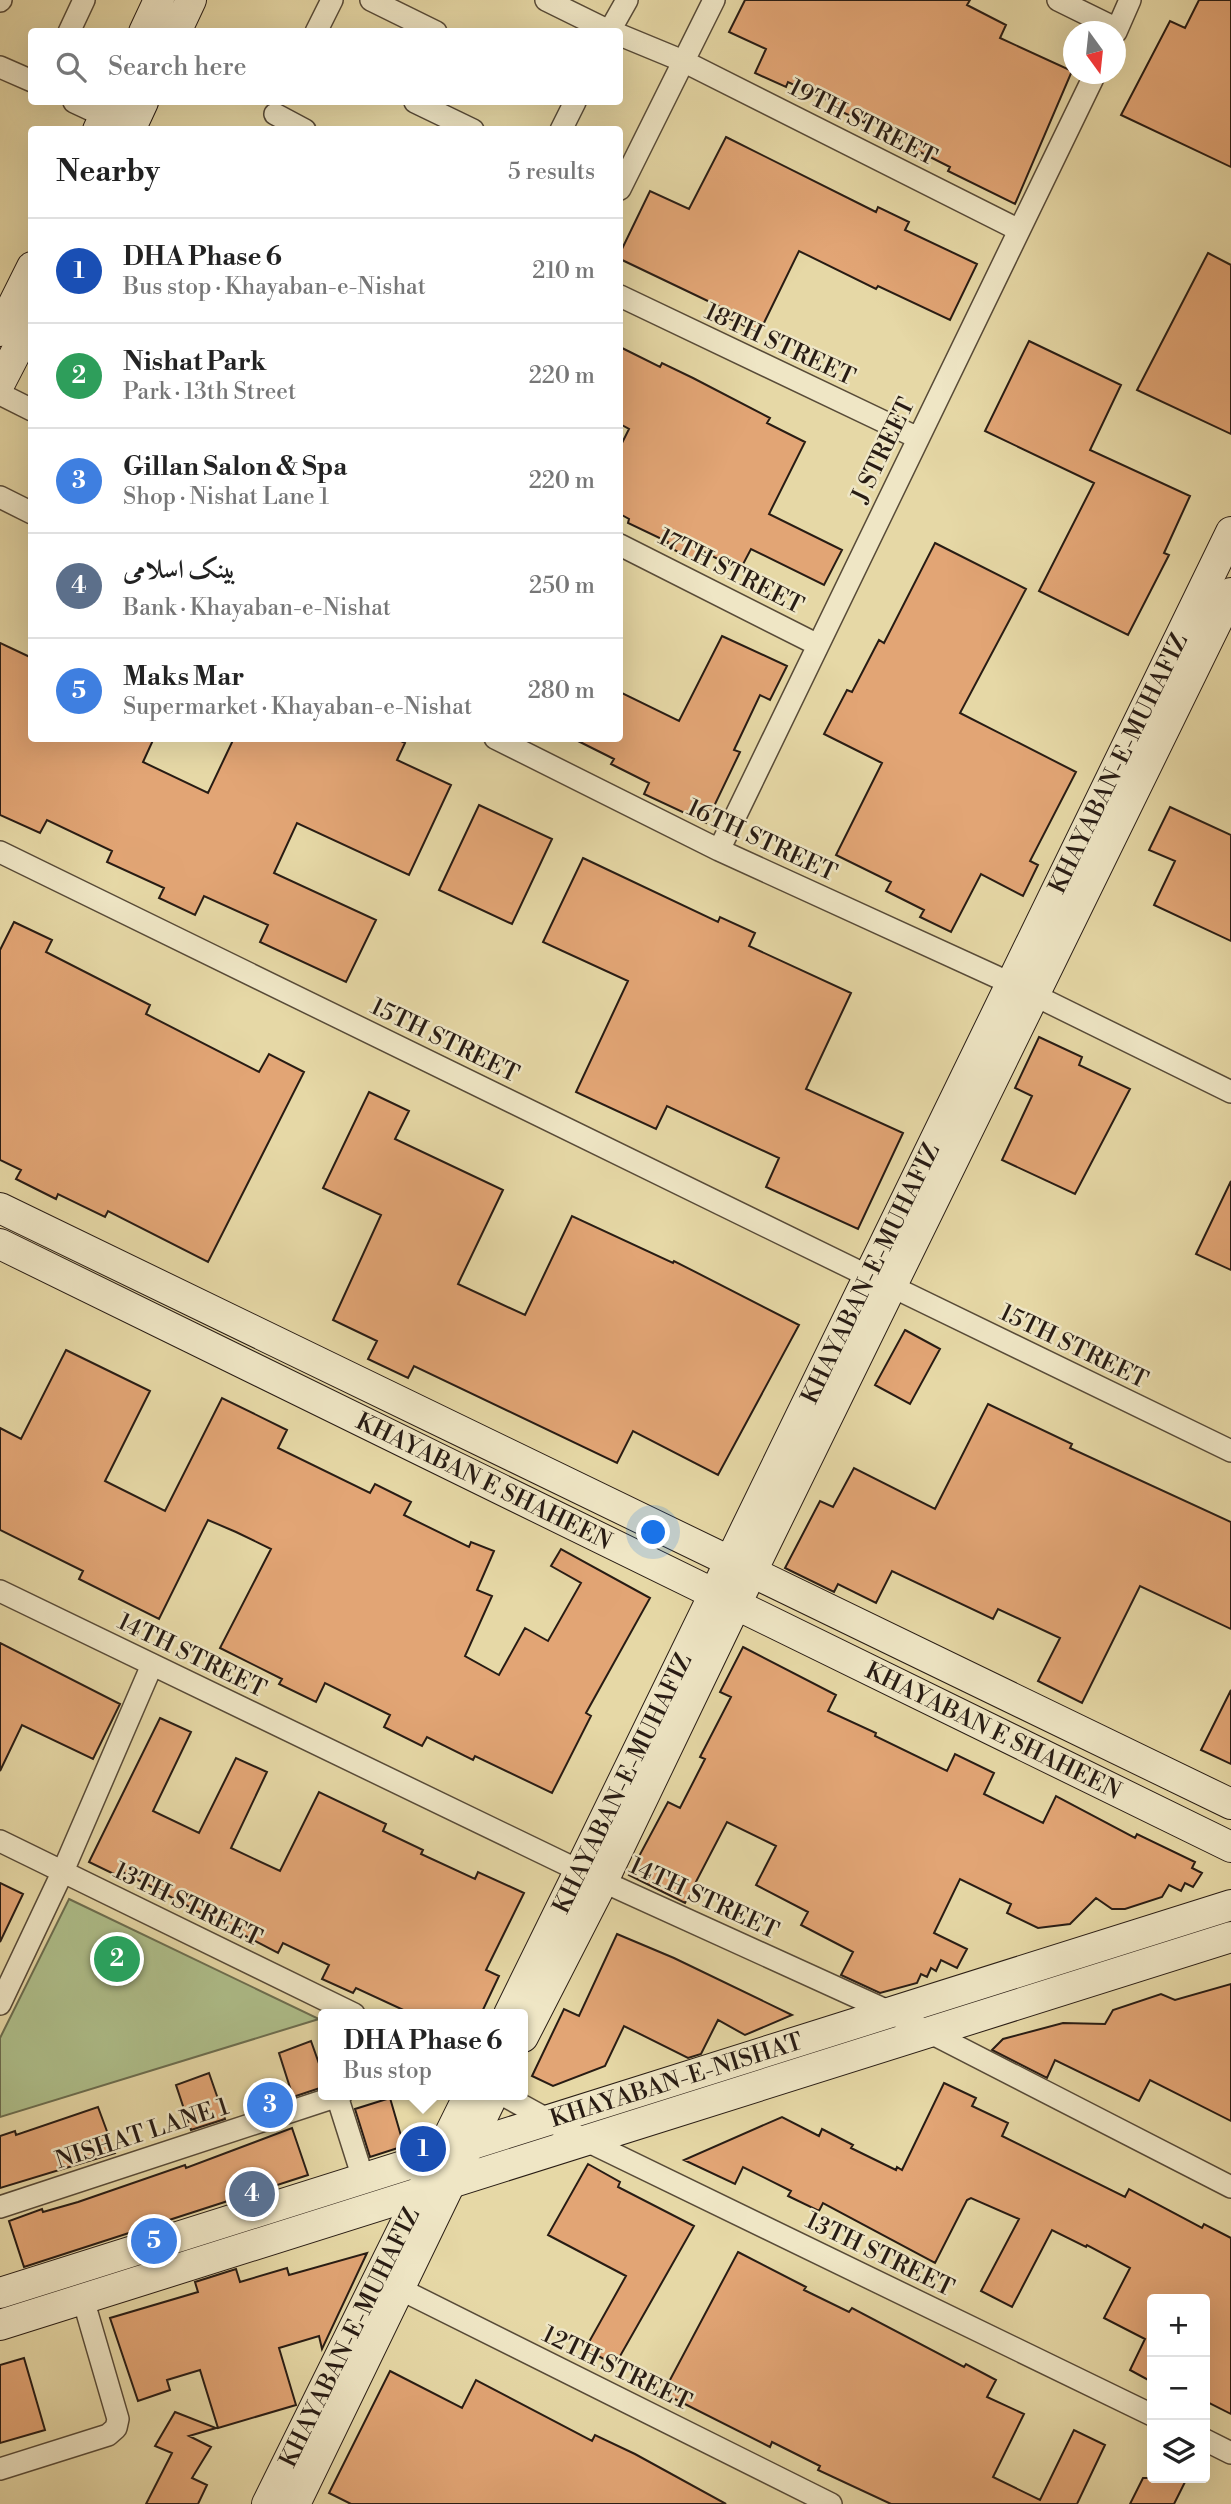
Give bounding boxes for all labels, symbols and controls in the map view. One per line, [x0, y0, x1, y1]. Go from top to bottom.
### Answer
north arrow [1063, 21, 1126, 84]
search box [28, 28, 623, 105]
icon: search [52, 48, 90, 86]
text: Search here [108, 51, 247, 83]
street label: 19TH STREET [784, 73, 942, 173]
text: Nearby [56, 153, 160, 191]
text: 5 results [508, 158, 595, 186]
text: DHA Phase 6 [123, 241, 282, 273]
text: 1 [73, 257, 85, 285]
text: 210 m [532, 257, 595, 285]
text: Bus stop · Khayaban-e-Nishat [123, 273, 426, 301]
street label: 18TH STREET [700, 297, 860, 393]
text: Nishat Park [123, 346, 266, 378]
text: 2 [72, 362, 86, 390]
text: 220 m [529, 362, 595, 390]
text: Park · 13th Street [123, 378, 296, 406]
street label: J STREET [845, 393, 922, 509]
text: Gillan Salon & Spa [123, 451, 347, 483]
text: 3 [72, 467, 86, 495]
text: 220 m [529, 467, 595, 495]
text: Shop · Nishat Lane 1 [123, 483, 329, 511]
street label: 17TH STREET [653, 522, 808, 621]
text: بینک اسلامی [123, 554, 236, 586]
text: 4 [71, 572, 87, 600]
text: 250 m [529, 572, 595, 600]
text: Bank · Khayaban-e-Nishat [123, 594, 391, 622]
street label: KHAYABAN-E-MUHAFIZ [1043, 629, 1195, 899]
text: Maks Mar [123, 661, 244, 693]
text: 5 [72, 677, 86, 705]
text: 280 m [528, 677, 595, 705]
text: Supermarket · Khayaban-e-Nishat [123, 693, 472, 721]
street label: 16TH STREET [682, 793, 841, 889]
street label: 15TH STREET [365, 992, 524, 1090]
street label: KHAYABAN-E-MUHAFIZ [795, 1139, 947, 1409]
street label: 15TH STREET [994, 1298, 1153, 1396]
street label: KHAYABAN E SHAHEEN [351, 1407, 617, 1557]
your location [636, 1515, 670, 1549]
street label: 14TH STREET [112, 1607, 271, 1705]
street label: KHAYABAN-E-MUHAFIZ [547, 1649, 699, 1919]
street label: KHAYABAN E SHAHEEN [860, 1656, 1126, 1807]
street label: 14TH STREET [624, 1851, 783, 1947]
street label: 13TH STREET [108, 1856, 267, 1954]
pin: 2 [94, 1933, 140, 1985]
popup [318, 2009, 528, 2100]
text: DHA Phase 6 [344, 2025, 503, 2057]
street label: KHAYABAN-E-NISHAT [546, 2027, 807, 2135]
text: Bus stop [344, 2057, 432, 2085]
pin: 3 [247, 2079, 293, 2131]
street label: NISHAT LANE 1 [52, 2092, 233, 2176]
pin: 1 [400, 2123, 446, 2175]
pin: 4 [229, 2168, 275, 2220]
street label: KHAYABAN-E-MUHAFIZ [274, 2203, 427, 2472]
street label: 13TH STREET [800, 2206, 959, 2304]
pin: 5 [131, 2215, 177, 2267]
map controls [1147, 2294, 1210, 2483]
button: + [1147, 2294, 1210, 2357]
street label: 12TH STREET [537, 2320, 696, 2418]
button: − [1147, 2357, 1210, 2420]
button: layers [1147, 2420, 1210, 2483]

